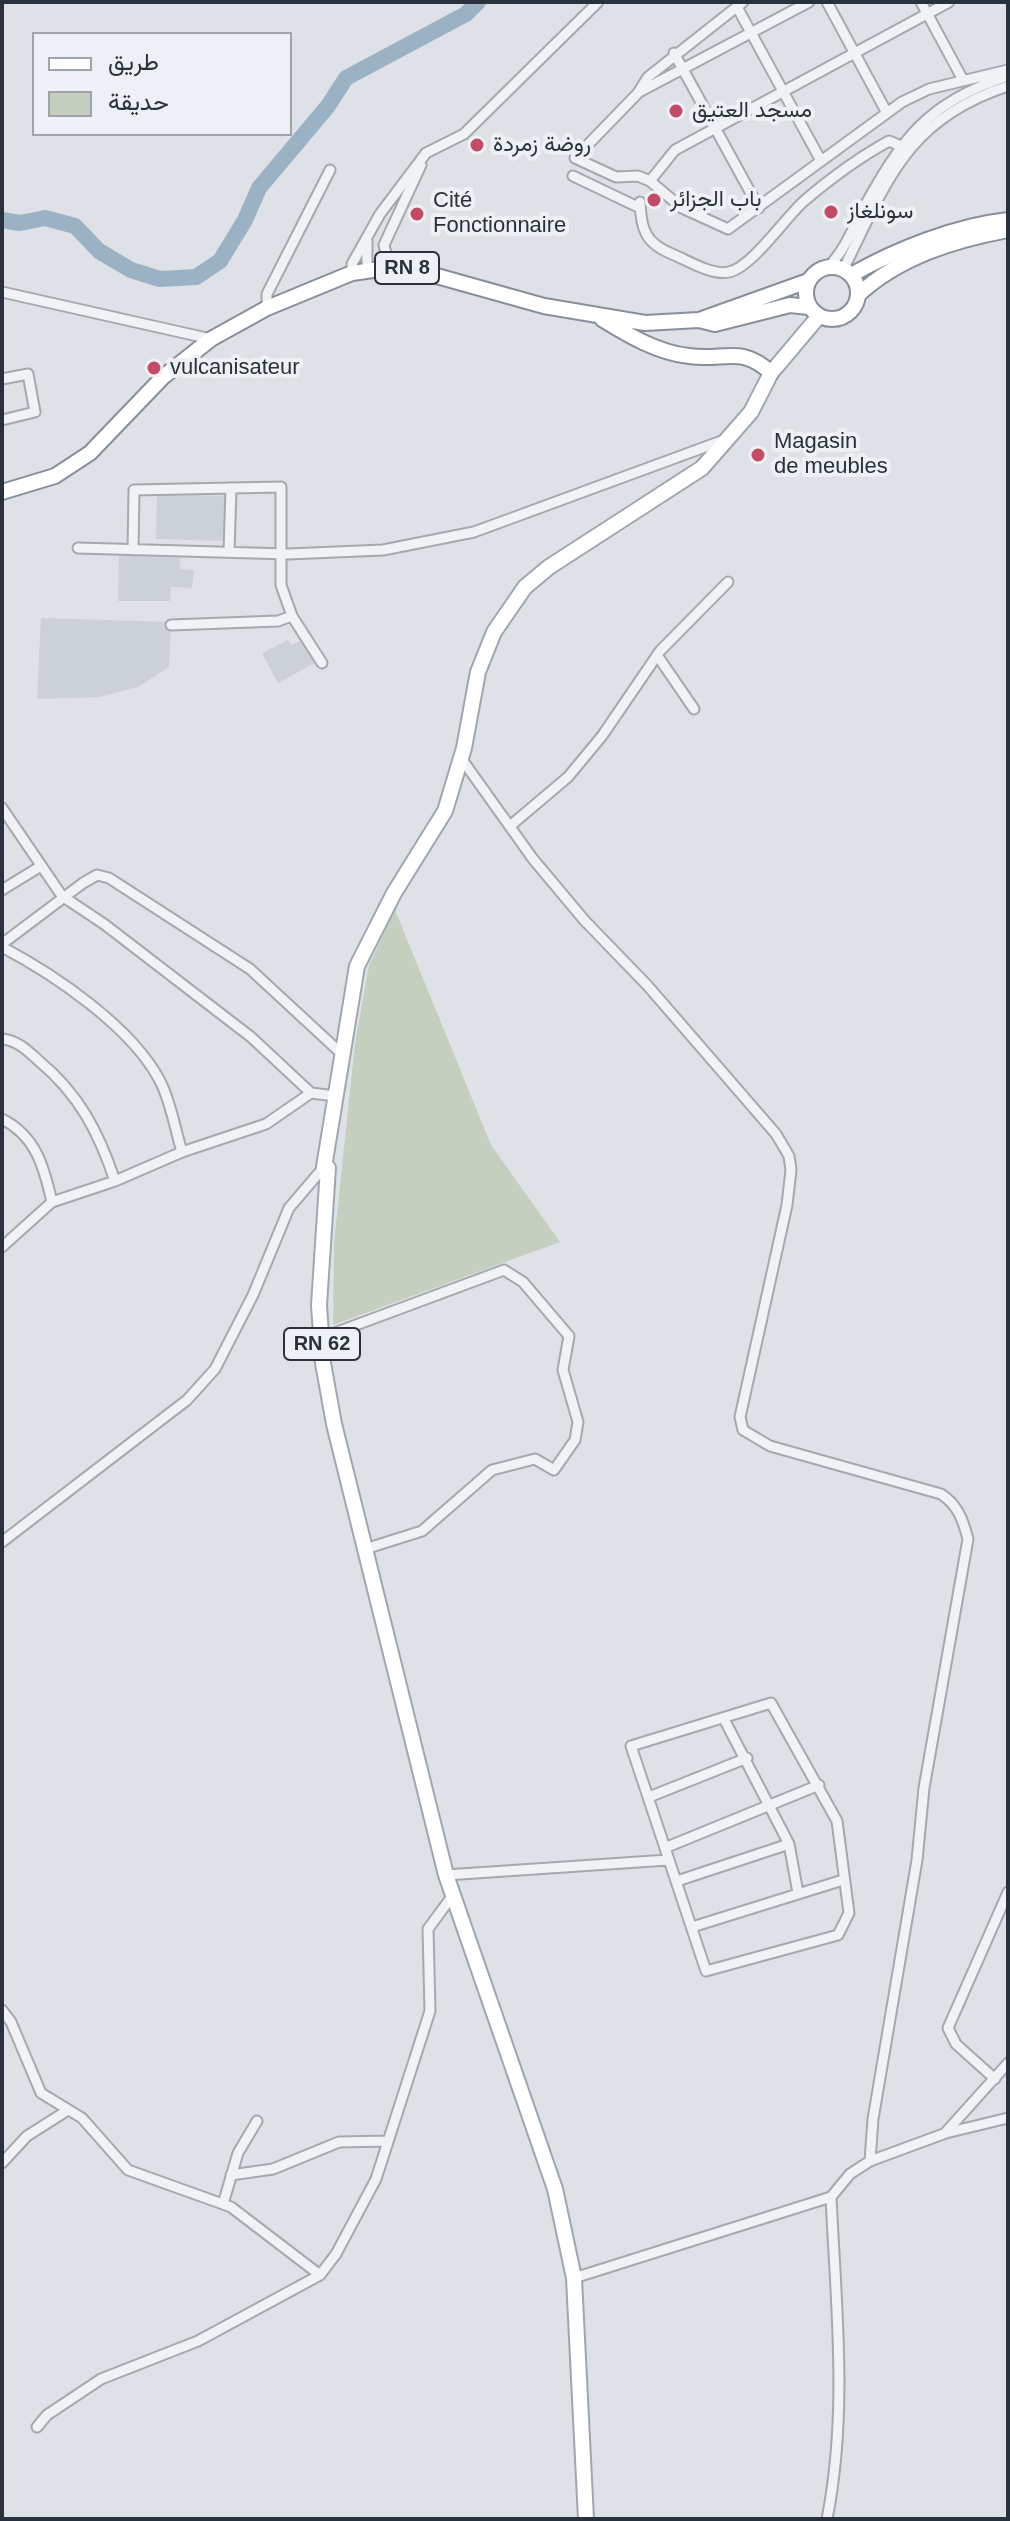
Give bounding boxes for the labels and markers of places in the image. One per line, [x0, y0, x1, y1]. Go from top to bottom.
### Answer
place label: مسجد العتيق [692, 98, 812, 124]
marker: مسجد العتيق [667, 102, 685, 120]
place label: روضة زمردة [493, 132, 591, 158]
marker: روضة زمردة [468, 136, 486, 154]
place label: باب الجزائر [670, 187, 761, 213]
place label: Cité Fonctionnaire [433, 188, 566, 240]
marker: باب الجزائر [645, 191, 663, 209]
place label: سونلغاز [847, 199, 913, 225]
marker: سونلغاز [822, 203, 840, 221]
marker: Cité Fonctionnaire [408, 205, 426, 223]
place label: vulcanisateur [170, 355, 300, 381]
marker: vulcanisateur [145, 359, 163, 377]
place label: Magasin de meubles [774, 429, 888, 480]
marker: Magasin de meubles [749, 446, 767, 464]

